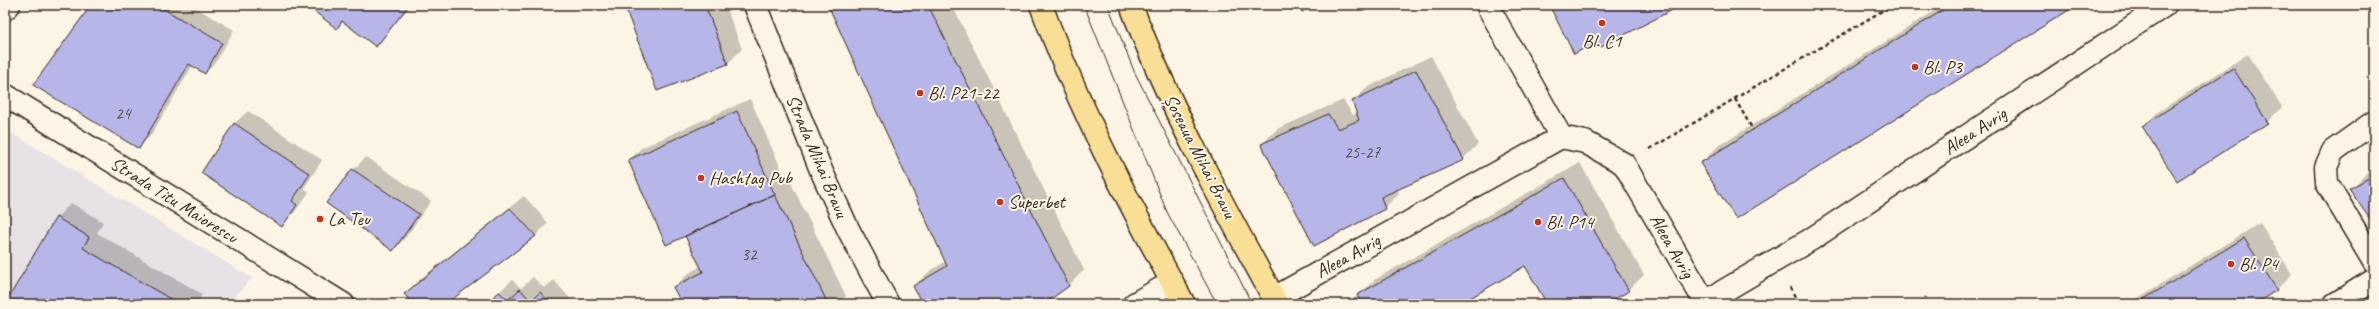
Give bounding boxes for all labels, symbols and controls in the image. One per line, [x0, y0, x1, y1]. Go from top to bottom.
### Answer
marker: Bl. C1 [1597, 18, 1607, 28]
place label: Bl. C1 [1582, 29, 1623, 53]
place label: Bl. P3 [1923, 55, 1963, 79]
marker: Bl. P3 [1910, 62, 1920, 72]
place label: Bl. P21-22 [928, 81, 1000, 105]
marker: Bl. P21-22 [915, 88, 925, 98]
street label: Șoseaua Mihai Bravu [1158, 90, 1242, 223]
street label: Strada Mihai Bravu [780, 91, 854, 222]
street label: Aleea Avrig [1939, 101, 2012, 160]
house number: 24 [115, 103, 133, 124]
house number: 25-27 [1344, 142, 1381, 163]
street label: Strada Titu Maiorescu [106, 151, 243, 249]
place label: Hashtag Pub [709, 166, 794, 190]
marker: Hashtag Pub [696, 173, 706, 183]
place label: Superbet [1008, 190, 1067, 214]
marker: Superbet [995, 197, 1005, 207]
place label: La Teu [328, 207, 371, 231]
street label: Aleea Avrig [1644, 209, 1701, 284]
place label: Bl. P14 [1546, 210, 1596, 234]
marker: La Teu [315, 214, 325, 224]
marker: Bl. P14 [1533, 217, 1543, 227]
street label: Aleea Avrig [1311, 228, 1386, 284]
house number: 32 [741, 244, 758, 265]
place label: Bl. P4 [2239, 252, 2280, 276]
marker: Bl. P4 [2226, 259, 2236, 269]

